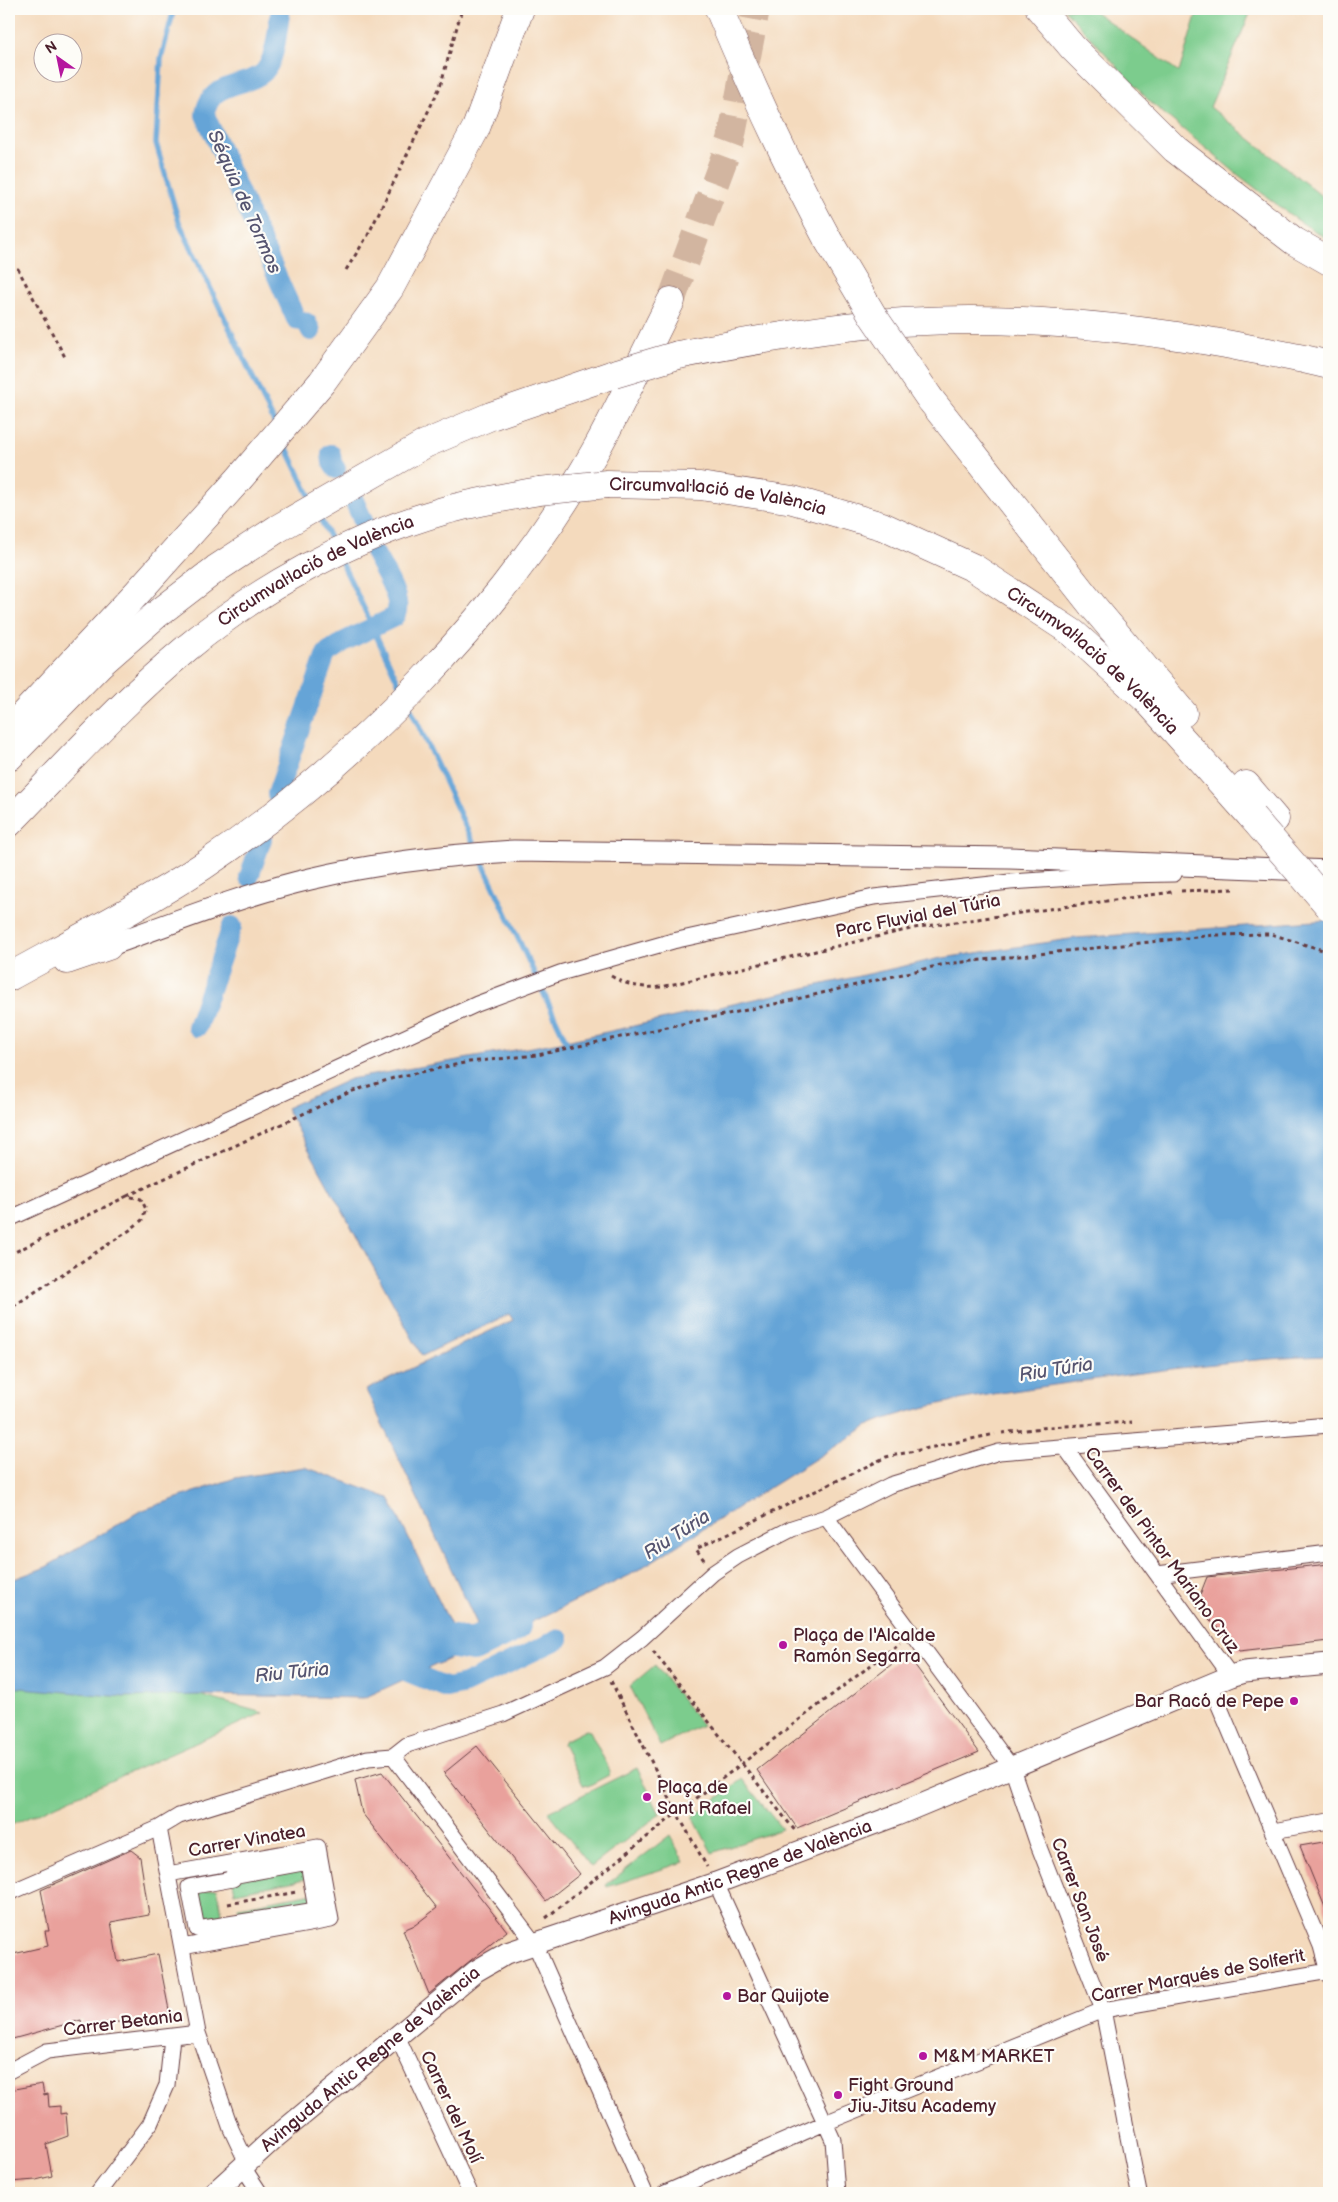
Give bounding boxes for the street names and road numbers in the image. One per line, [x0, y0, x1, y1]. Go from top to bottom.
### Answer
street label: Circumval·lació de València [609, 474, 829, 520]
street label: Circumval·lació de València [213, 510, 417, 631]
street label: Circumval·lació de València [1003, 582, 1183, 739]
street label: Parc Fluvial del Túria [834, 890, 1002, 942]
street label: Carrer del Pintor Mariano Cruz [1080, 1443, 1244, 1657]
street label: Avinguda Antic Regne de València [606, 1815, 875, 1929]
street label: Carrer Vinatea [187, 1820, 307, 1862]
street label: Carrer San José [1047, 1835, 1113, 1965]
street label: Carrer Marqués de Solferit [1089, 1945, 1307, 2007]
street label: Avinguda Antic Regne de València [256, 1962, 484, 2156]
street label: Carrer Betania [62, 2005, 184, 2041]
street label: Carrer del Molí [416, 2047, 487, 2167]

